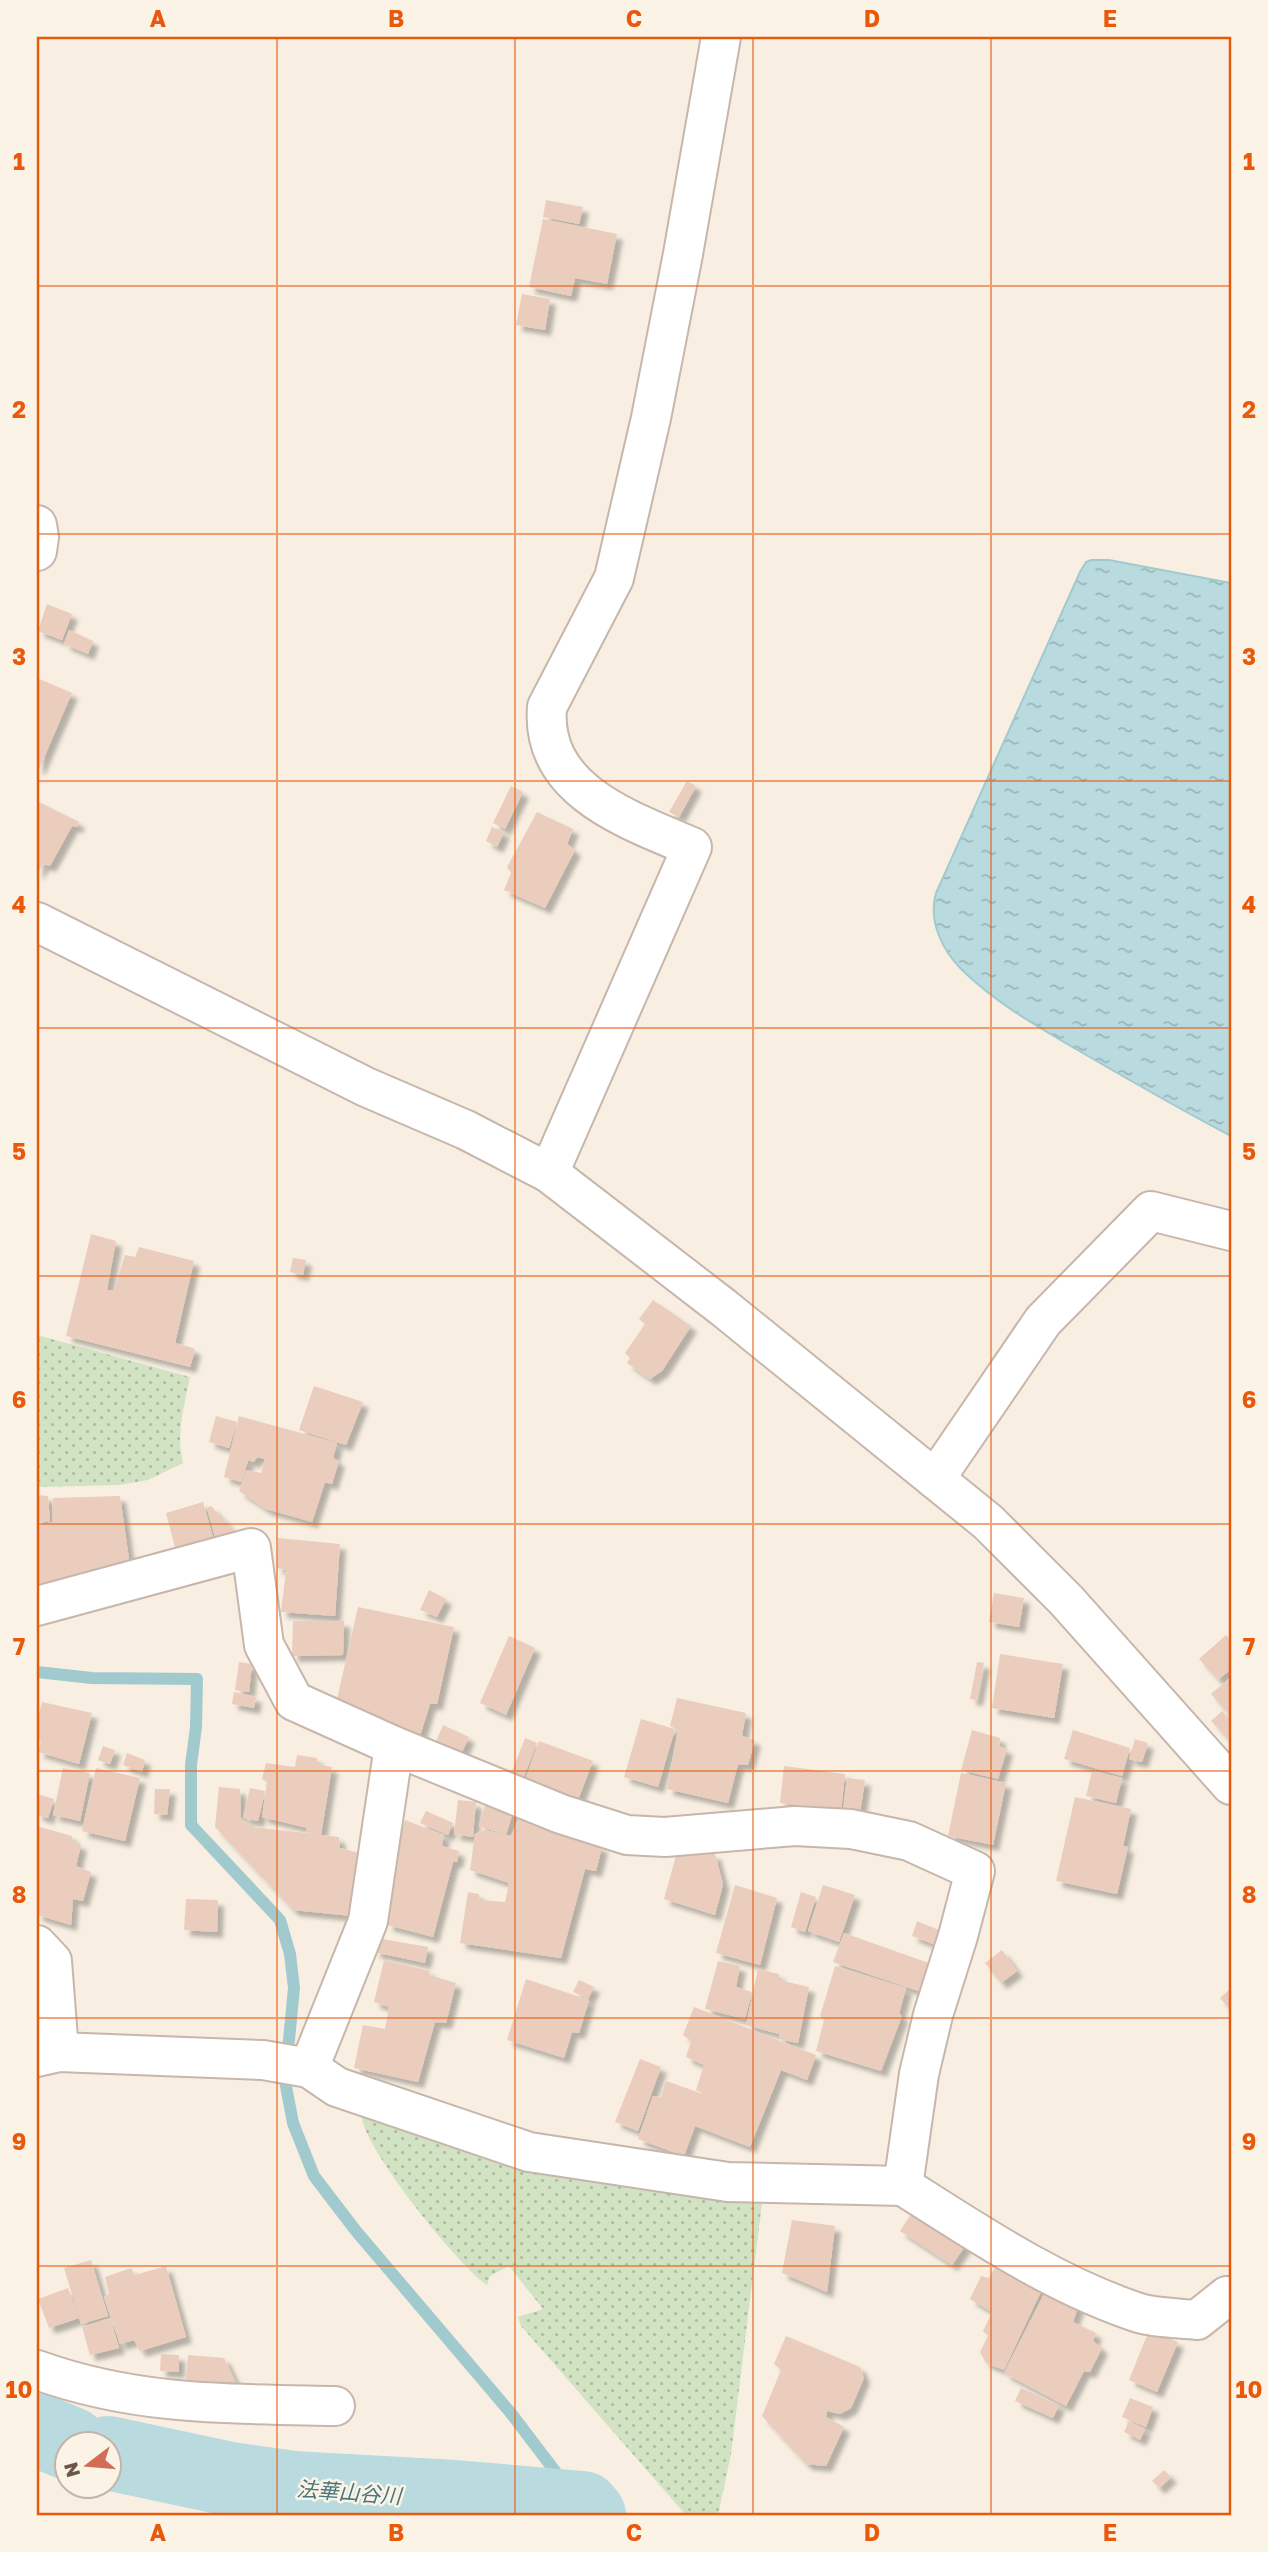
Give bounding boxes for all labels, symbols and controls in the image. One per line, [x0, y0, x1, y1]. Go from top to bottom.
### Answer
text: A [150, 4, 167, 32]
text: B [388, 4, 404, 32]
text: C [626, 4, 642, 32]
text: D [864, 4, 880, 32]
text: E [1103, 4, 1117, 32]
text: 1 [13, 147, 25, 175]
text: 1 [1243, 147, 1255, 175]
text: 2 [12, 395, 26, 423]
text: 2 [1242, 395, 1256, 423]
text: 3 [12, 642, 26, 670]
text: 3 [1242, 642, 1256, 670]
text: 4 [12, 890, 26, 918]
text: 4 [1242, 890, 1256, 918]
text: 5 [12, 1137, 26, 1165]
text: 5 [1242, 1137, 1256, 1165]
text: 6 [12, 1385, 26, 1413]
text: 6 [1242, 1385, 1256, 1413]
text: 7 [13, 1632, 25, 1660]
text: 7 [1243, 1632, 1255, 1660]
text: 8 [12, 1880, 26, 1908]
text: 8 [1242, 1880, 1256, 1908]
text: 9 [12, 2127, 26, 2155]
text: 9 [1242, 2127, 1256, 2155]
text: 10 [6, 2375, 32, 2403]
text: 10 [1236, 2375, 1262, 2403]
north arrow [52, 2430, 122, 2500]
text: N [58, 2460, 84, 2480]
water label: 法華山谷川 [296, 2475, 404, 2509]
text: A [150, 2518, 167, 2546]
text: B [388, 2518, 404, 2546]
text: C [626, 2518, 642, 2546]
text: D [864, 2518, 880, 2546]
text: E [1103, 2518, 1117, 2546]

